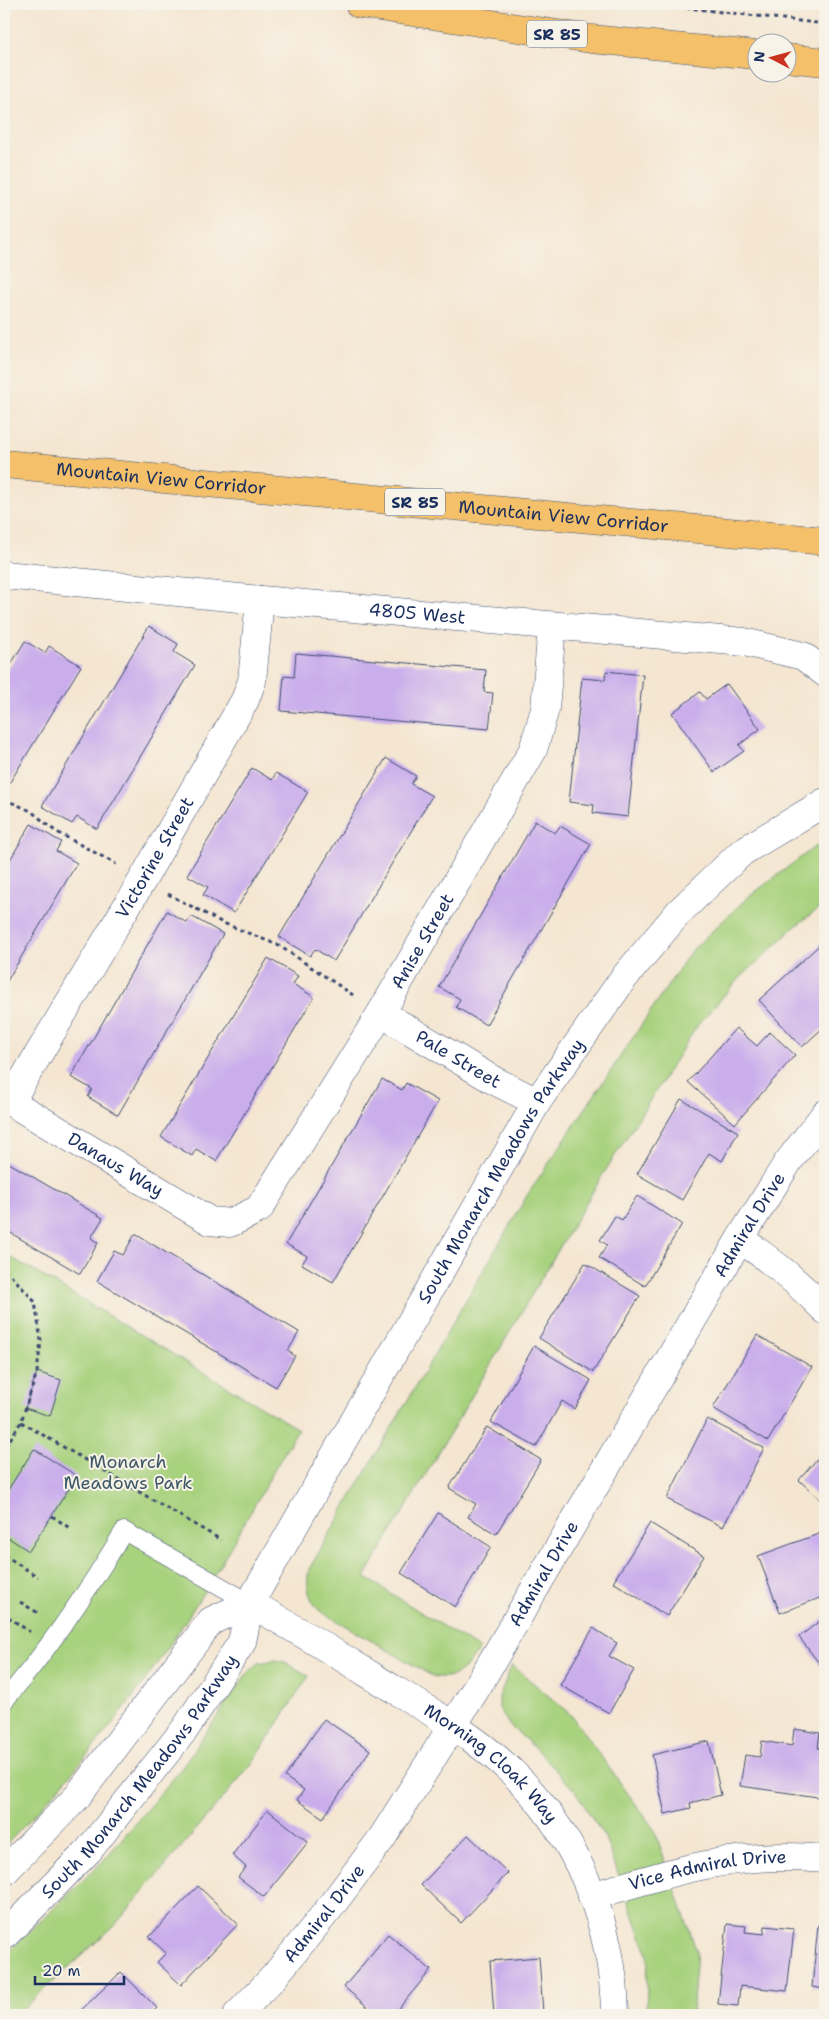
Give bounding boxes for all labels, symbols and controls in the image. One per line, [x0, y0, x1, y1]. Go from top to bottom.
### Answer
road number: SR 85 [527, 20, 587, 48]
north arrow [746, 32, 796, 82]
text: N [750, 50, 769, 63]
street label: Mountain View Corridor [55, 457, 268, 501]
road number: SR 85 [385, 488, 445, 516]
street label: Mountain View Corridor [457, 495, 670, 538]
street label: 4805 West [368, 597, 467, 630]
street label: Victorine Street [110, 792, 199, 923]
street label: Anise Street [385, 889, 460, 993]
street label: Pale Street [411, 1024, 505, 1094]
street label: South Monarch Meadows Parkway [412, 1034, 590, 1308]
street label: Danaus Way [63, 1127, 168, 1203]
street label: Admiral Drive [708, 1168, 791, 1282]
park label: Monarch Meadows Park [63, 1450, 193, 1495]
street label: Admiral Drive [503, 1516, 584, 1631]
street label: South Monarch Meadows Parkway [36, 1649, 243, 1904]
street label: Morning Cloak Way [419, 1698, 563, 1828]
street label: Vice Admiral Drive [626, 1845, 787, 1896]
street label: Admiral Drive [278, 1859, 370, 1968]
scale bar [35, 1954, 124, 1986]
text: 20 m [42, 1961, 81, 1981]

